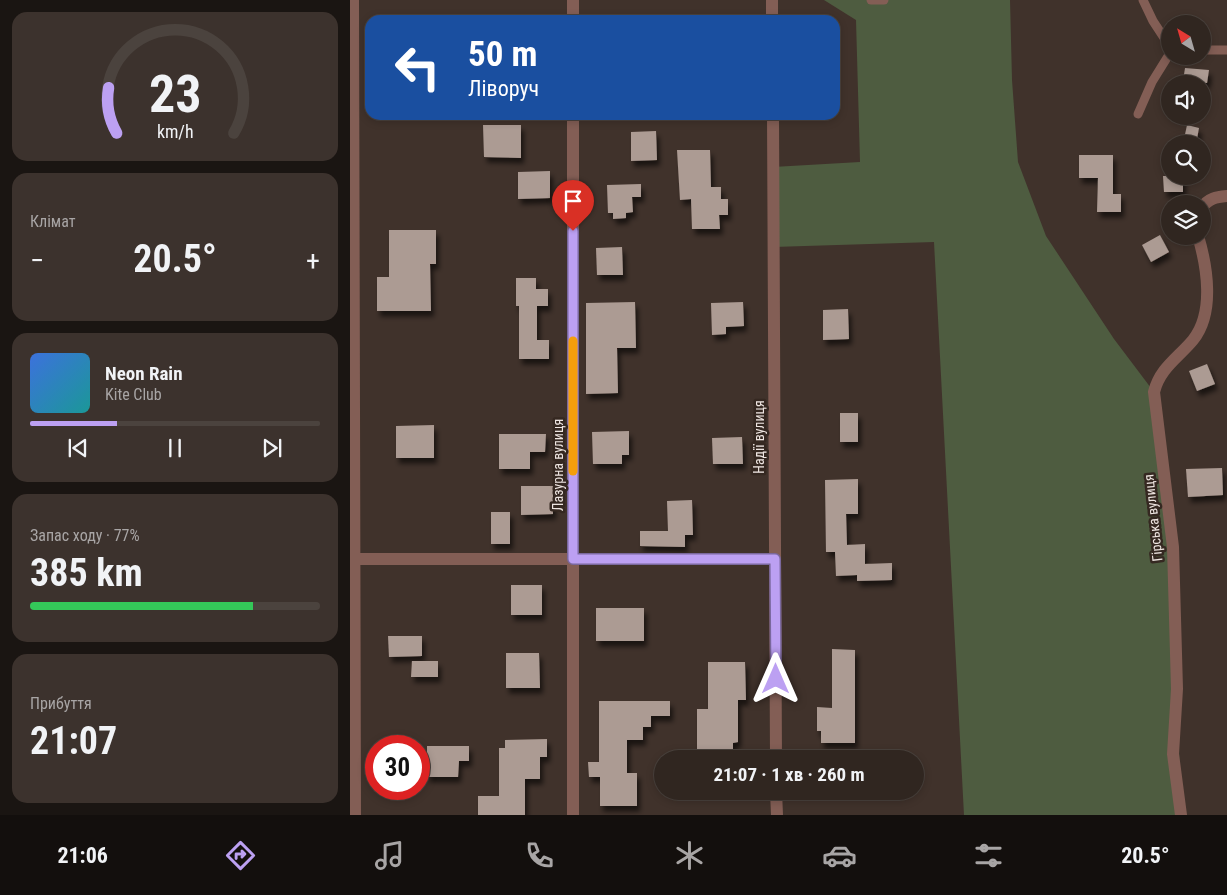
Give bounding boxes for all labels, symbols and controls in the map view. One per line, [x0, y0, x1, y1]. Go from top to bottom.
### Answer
north arrow [1161, 15, 1211, 65]
map controls [1161, 15, 1211, 245]
text: 50 m [468, 34, 537, 75]
icon: left [385, 35, 450, 100]
text: 23 [149, 64, 201, 125]
button: sound [1161, 75, 1211, 125]
text: Ліворуч [468, 76, 539, 101]
text: km/h [157, 121, 193, 142]
button: search [1161, 135, 1211, 185]
pin [552, 180, 594, 231]
icon: arrive [559, 187, 587, 215]
button: layers [1161, 195, 1211, 245]
text: Клімат [30, 212, 75, 231]
text: 20.5° [133, 237, 217, 281]
text: − [30, 244, 44, 277]
text: + [306, 244, 320, 277]
text: Neon Rain [105, 362, 183, 385]
text: Kite Club [105, 385, 162, 404]
street label: Надії вулиця [751, 400, 767, 474]
street label: Лазурна вулиця [550, 419, 566, 511]
icon: previous [64, 434, 92, 462]
icon: pause [161, 434, 189, 462]
icon: next [258, 434, 286, 462]
street label: Гірська вулиця [1140, 474, 1166, 562]
text: Запас ходу · 77% [30, 526, 140, 545]
text: 385 km [30, 551, 143, 595]
position arrow [749, 652, 801, 704]
text: Прибуття [30, 694, 92, 713]
text: 21:07 [30, 719, 117, 763]
speed limit sign: 30 [365, 735, 430, 800]
text: 21:07 · 1 хв · 260 m [713, 763, 865, 786]
icon: directions [223, 838, 258, 873]
icon: music [372, 838, 407, 873]
icon: phone [522, 838, 557, 873]
icon: climate [672, 838, 707, 873]
icon: car [822, 838, 857, 873]
icon: filters [971, 838, 1006, 873]
text: 21:06 [57, 843, 108, 868]
text: 20.5° [1121, 843, 1170, 868]

